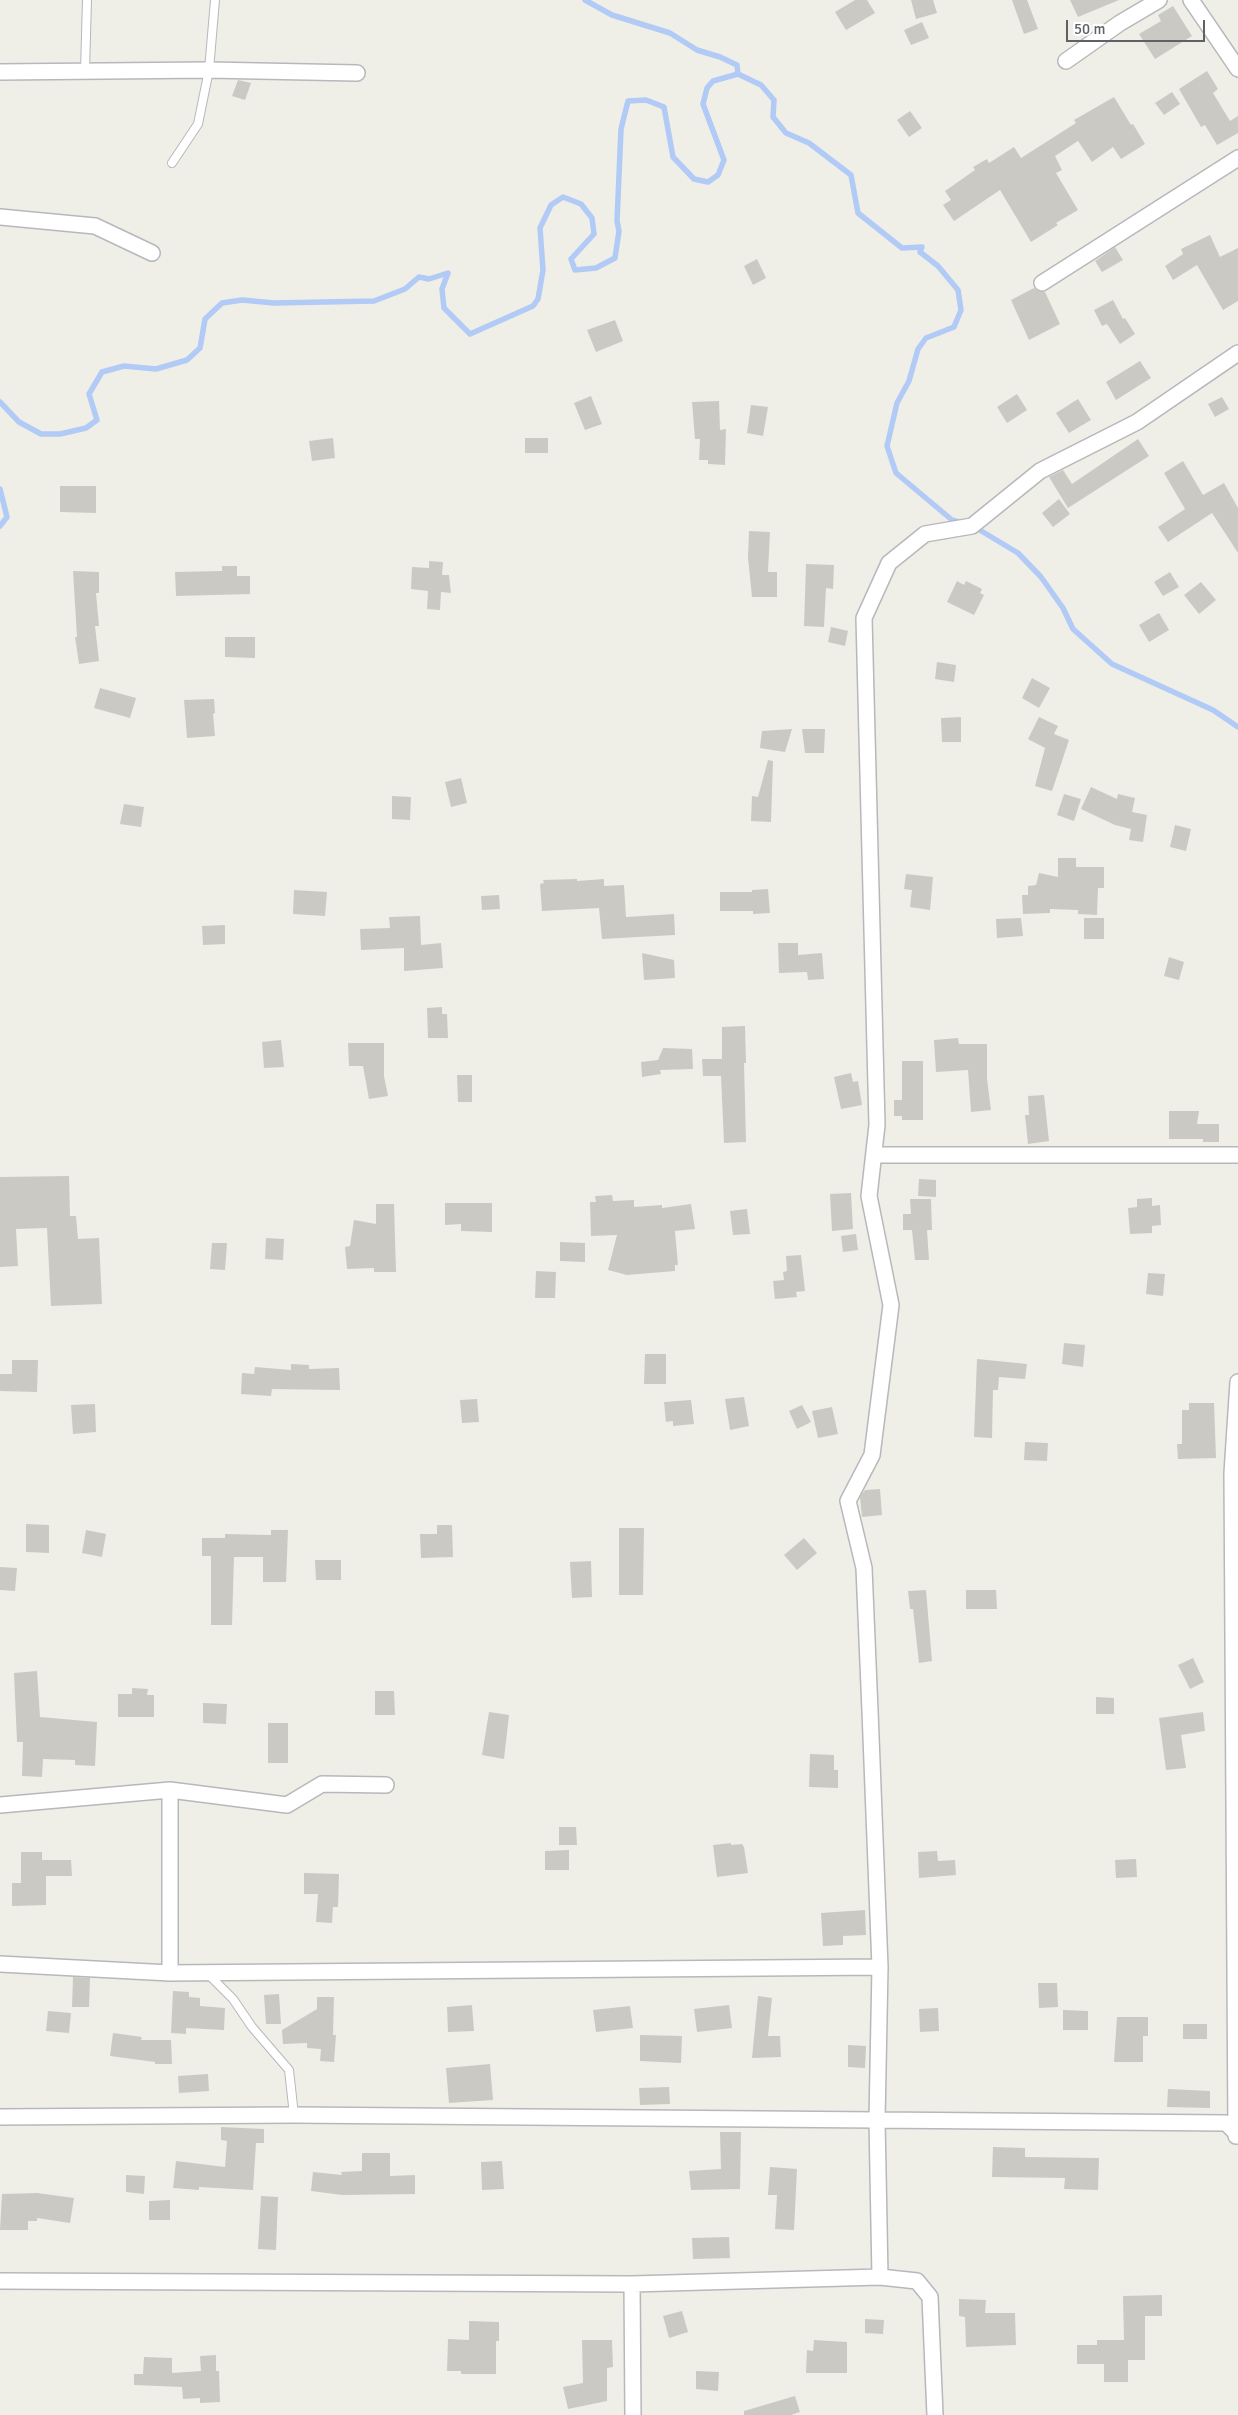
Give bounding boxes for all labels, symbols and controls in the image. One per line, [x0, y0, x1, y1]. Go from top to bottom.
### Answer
scale bar [1068, 10, 1207, 42]
text: 50 m [1074, 20, 1105, 38]

